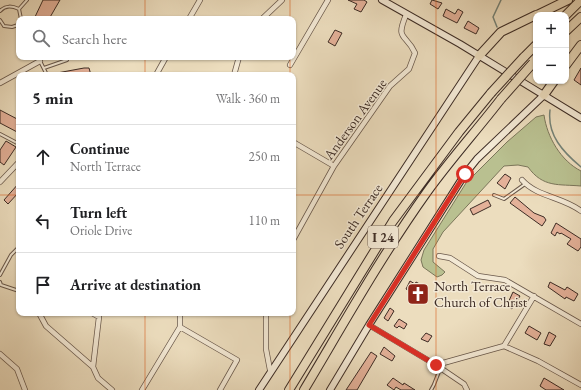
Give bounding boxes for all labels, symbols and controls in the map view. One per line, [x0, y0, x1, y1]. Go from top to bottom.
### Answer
map controls [533, 12, 569, 84]
button: + [533, 12, 569, 48]
search box [16, 16, 296, 60]
icon: search [30, 27, 52, 49]
text: Search here [62, 29, 127, 48]
button: − [533, 48, 569, 84]
street label: Anderson Avenue [319, 74, 391, 164]
text: 5 min [32, 87, 73, 109]
text: Walk · 360 m [216, 90, 280, 107]
text: Continue [70, 139, 130, 158]
icon: ahead [32, 146, 54, 168]
text: 250 m [249, 148, 280, 165]
text: North Terrace [70, 158, 141, 175]
route start [456, 165, 474, 183]
street label: South Terrace [330, 180, 387, 252]
text: Turn left [70, 203, 127, 222]
icon: left [32, 210, 54, 232]
text: 110 m [249, 212, 280, 229]
text: Oriole Drive [70, 222, 132, 239]
road number: I 24 [368, 226, 398, 248]
icon: arrive [32, 274, 54, 296]
text: Arrive at destination [70, 275, 201, 294]
place label: North Terrace Church of Christ [434, 277, 528, 311]
church icon: North Terrace Church of Christ [405, 281, 431, 307]
route end [427, 356, 445, 374]

